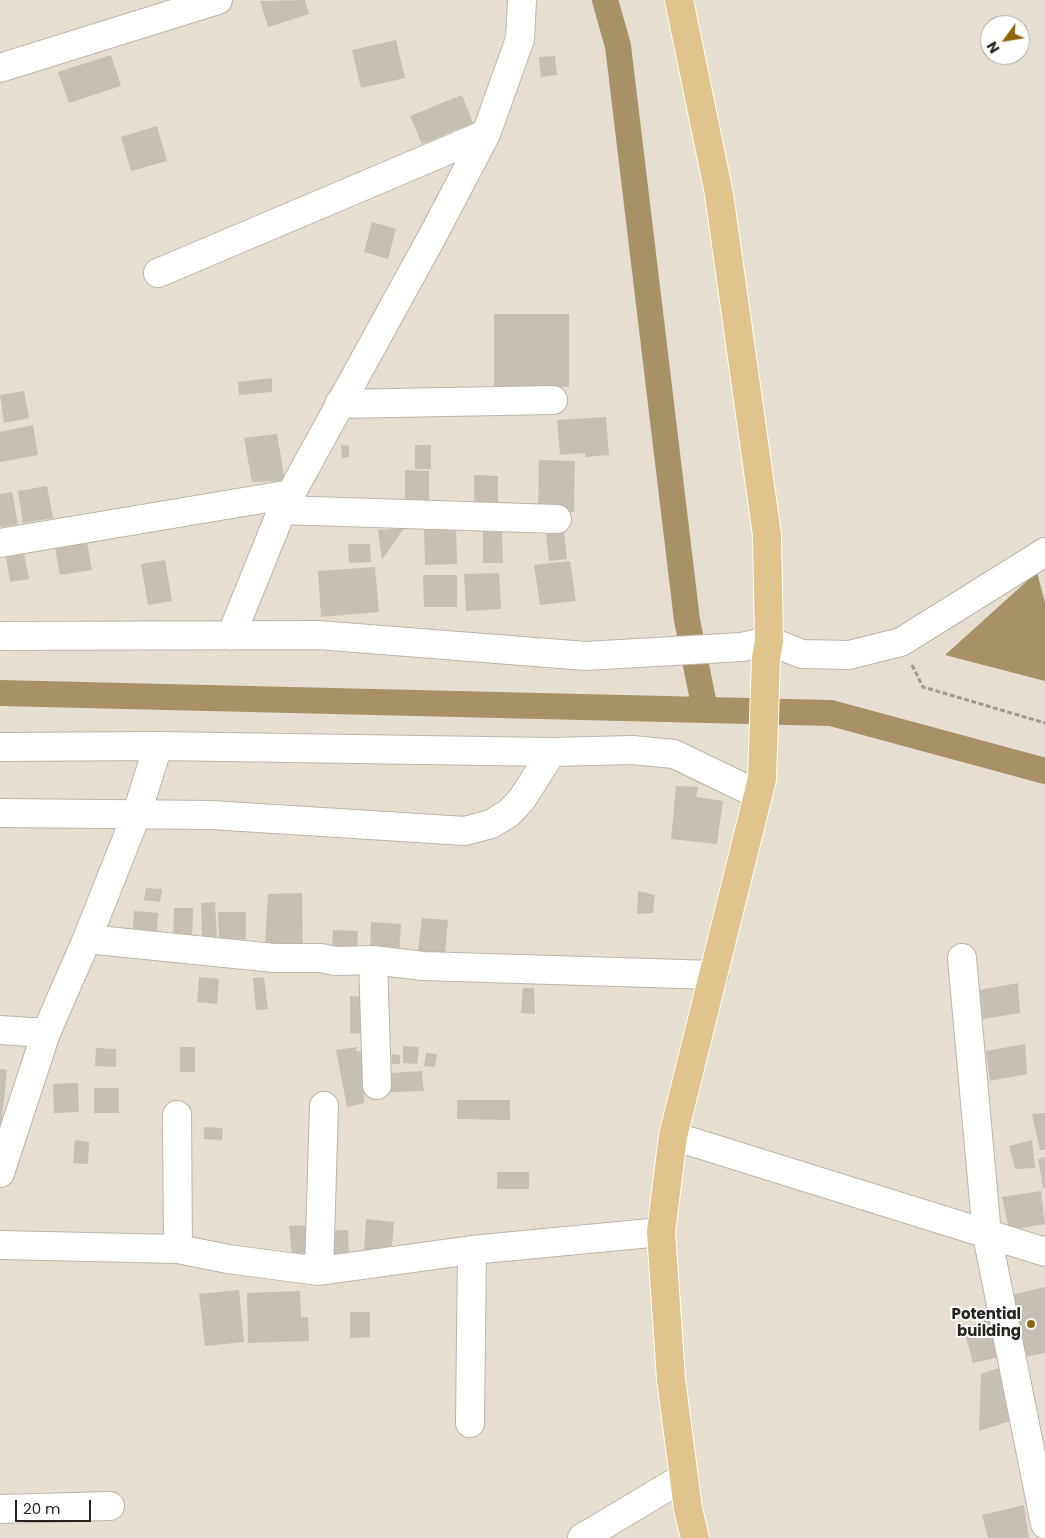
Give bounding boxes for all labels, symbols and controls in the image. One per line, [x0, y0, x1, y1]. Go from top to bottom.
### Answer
north arrow [980, 15, 1030, 65]
text: N [982, 38, 1004, 57]
place label: Potential building [952, 1306, 1021, 1341]
marker: Potential building [1025, 1318, 1037, 1330]
scale bar [18, 1490, 94, 1522]
text: 20 m [23, 1498, 61, 1519]

